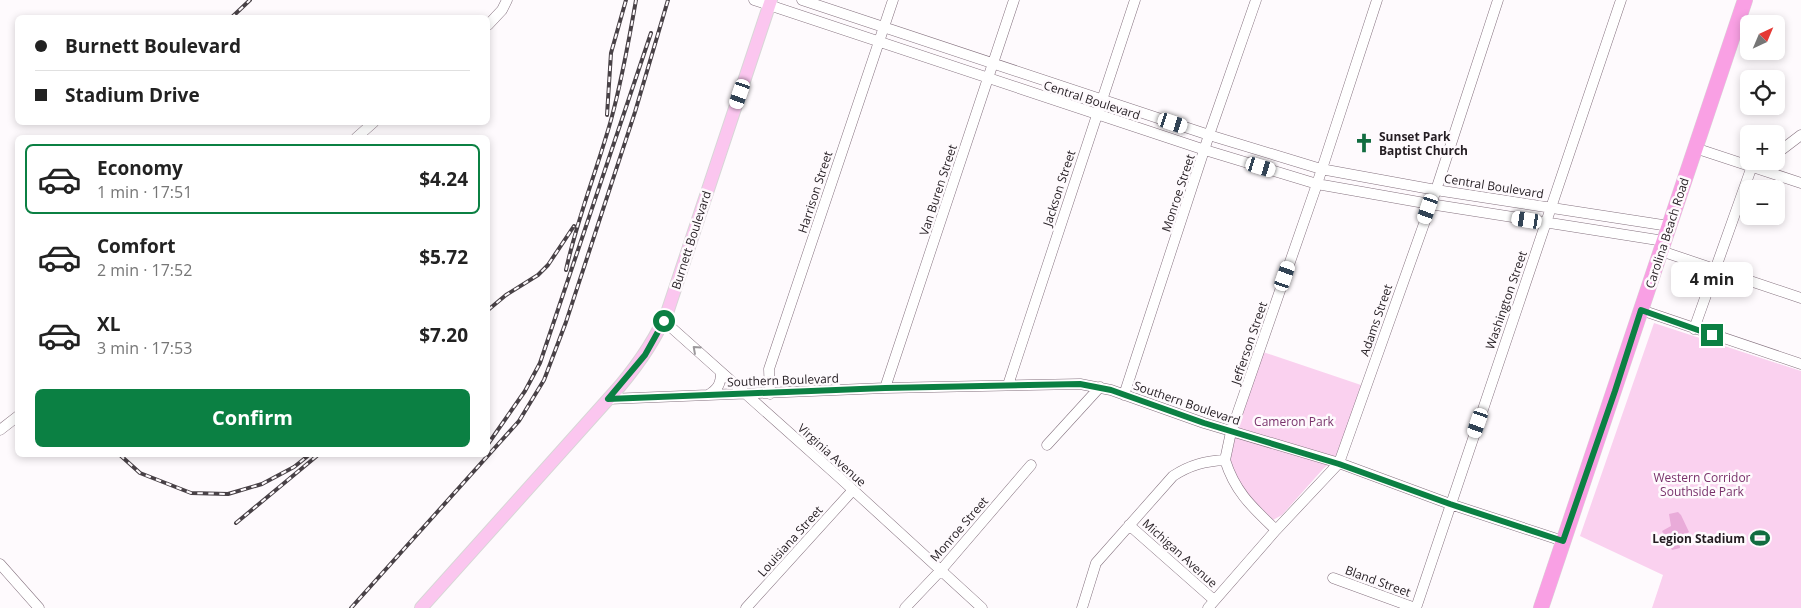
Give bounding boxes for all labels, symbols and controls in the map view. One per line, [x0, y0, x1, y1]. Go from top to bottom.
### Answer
north arrow [1740, 15, 1785, 60]
map controls [1740, 15, 1785, 225]
text: Burnett Boulevard [65, 33, 241, 59]
button: locate [1740, 70, 1785, 115]
street label: Central Boulevard [1042, 76, 1142, 124]
car [728, 77, 751, 111]
text: Stadium Drive [65, 82, 200, 108]
car [1156, 111, 1189, 135]
button: + [1740, 125, 1785, 170]
place label: Sunset Park Baptist Church [1379, 128, 1468, 159]
church icon: Sunset Park Baptist Church [1353, 132, 1375, 154]
street label: Van Buren Street [915, 142, 961, 238]
street label: Jackson Street [1038, 148, 1079, 229]
street label: Harrison Street [794, 149, 836, 235]
street label: Monroe Street [1157, 152, 1199, 234]
text: Economy [97, 155, 183, 181]
car [1244, 155, 1277, 179]
icon: car [37, 157, 82, 202]
text: $4.24 [419, 166, 468, 192]
street label: Central Boulevard [1443, 170, 1545, 202]
street label: Carolina Beach Road [1641, 175, 1693, 291]
button: − [1740, 180, 1785, 225]
text: 1 min · 17:51 [97, 181, 192, 203]
street label: Burnett Boulevard [667, 188, 715, 292]
car [1416, 192, 1439, 226]
car [1511, 210, 1542, 230]
text: Comfort [97, 233, 176, 259]
icon: car [37, 235, 82, 280]
text: $5.72 [419, 244, 468, 270]
street label: Washington Street [1481, 248, 1531, 352]
text: 2 min · 17:52 [97, 259, 192, 281]
car [1273, 259, 1296, 293]
callout: 4 min [1671, 262, 1753, 298]
text: 4 min [1690, 268, 1734, 290]
street label: Adams Street [1356, 282, 1396, 358]
street label: Jefferson Street [1227, 299, 1271, 388]
route start [653, 310, 675, 332]
text: XL [97, 311, 120, 337]
icon: car [37, 313, 82, 358]
text: $7.20 [419, 322, 468, 348]
route end [1701, 324, 1723, 346]
text: 3 min · 17:53 [97, 337, 192, 359]
one-way arrow [692, 346, 701, 355]
street label: Southern Boulevard [727, 370, 839, 390]
street label: Southern Boulevard [1131, 377, 1243, 429]
button: Confirm [35, 389, 470, 447]
car [1466, 406, 1489, 440]
park label: Cameron Park [1254, 413, 1335, 430]
street label: Virginia Avenue [794, 420, 870, 490]
park label: Western Corridor Southside Park [1653, 469, 1751, 500]
street label: Monroe Street [926, 493, 992, 565]
street label: Louisiana Street [754, 502, 826, 580]
street label: Michigan Avenue [1139, 515, 1221, 591]
sports icon: Legion Stadium [1749, 527, 1771, 549]
place label: Legion Stadium [1652, 530, 1745, 547]
street label: Bland Street [1343, 561, 1413, 601]

